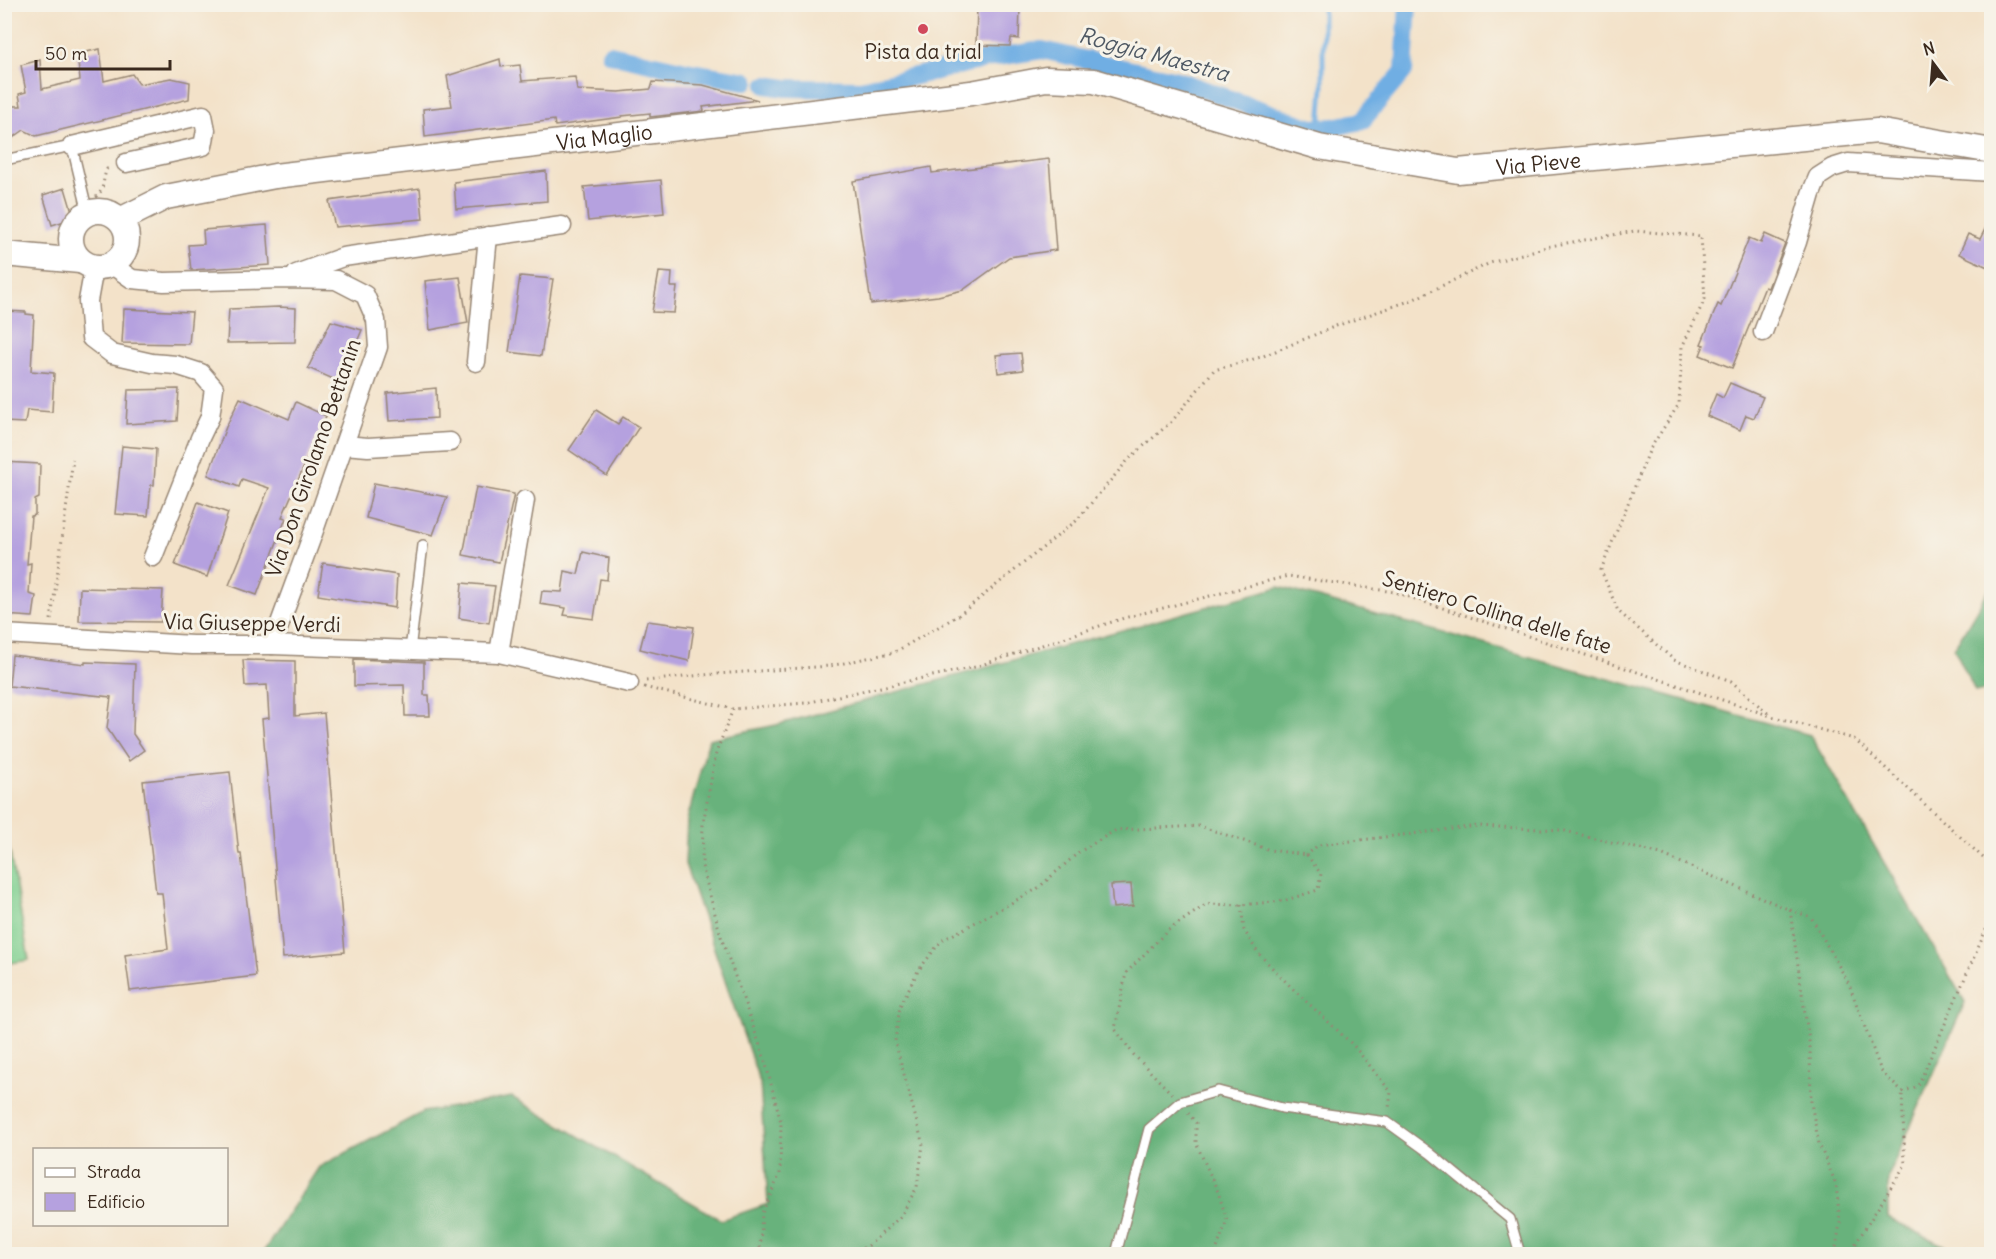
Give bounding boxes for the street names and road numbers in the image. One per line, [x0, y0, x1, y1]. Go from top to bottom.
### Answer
street label: Via Maglio [555, 118, 654, 156]
street label: Via Pieve [1495, 146, 1582, 181]
street label: Via Don Girolamo Bettanin [259, 335, 367, 581]
street label: Sentiero Collina delle fate [1379, 564, 1615, 660]
street label: Via Giuseppe Verdi [163, 608, 341, 638]

